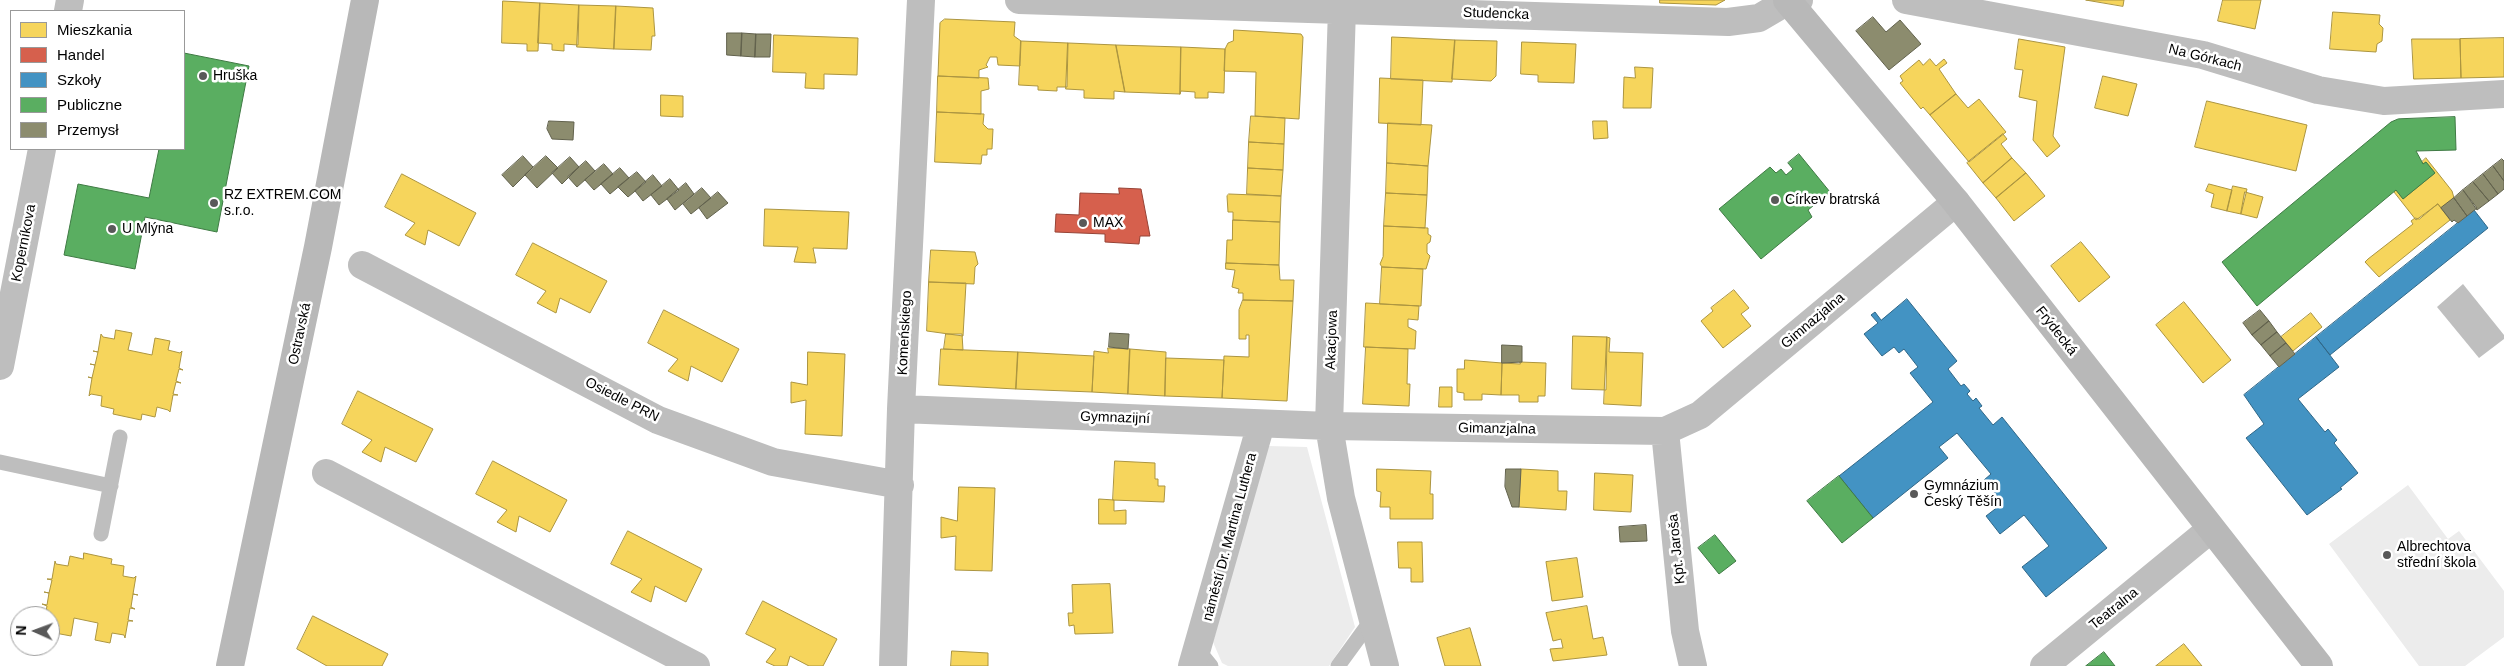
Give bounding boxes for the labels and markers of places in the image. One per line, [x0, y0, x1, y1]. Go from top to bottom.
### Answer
place label: Hruška [213, 68, 257, 84]
marker: Hruška [197, 70, 209, 82]
place label: RZ EXTREM.COM s.r.o. [224, 187, 341, 220]
place label: Církev bratrská [1785, 192, 1880, 208]
marker: Církev bratrská [1769, 194, 1781, 206]
marker: RZ EXTREM.COM s.r.o. [208, 197, 220, 209]
place label: MAX [1093, 215, 1123, 231]
marker: MAX [1077, 217, 1089, 229]
place label: U Mlýna [122, 221, 173, 237]
marker: U Mlýna [106, 223, 118, 235]
place label: Gymnázium Český Těšín [1924, 478, 2002, 511]
marker: Gymnázium Český Těšín [1908, 488, 1920, 500]
place label: Albrechtova střední škola [2397, 539, 2476, 572]
marker: Albrechtova střední škola [2381, 549, 2393, 561]

